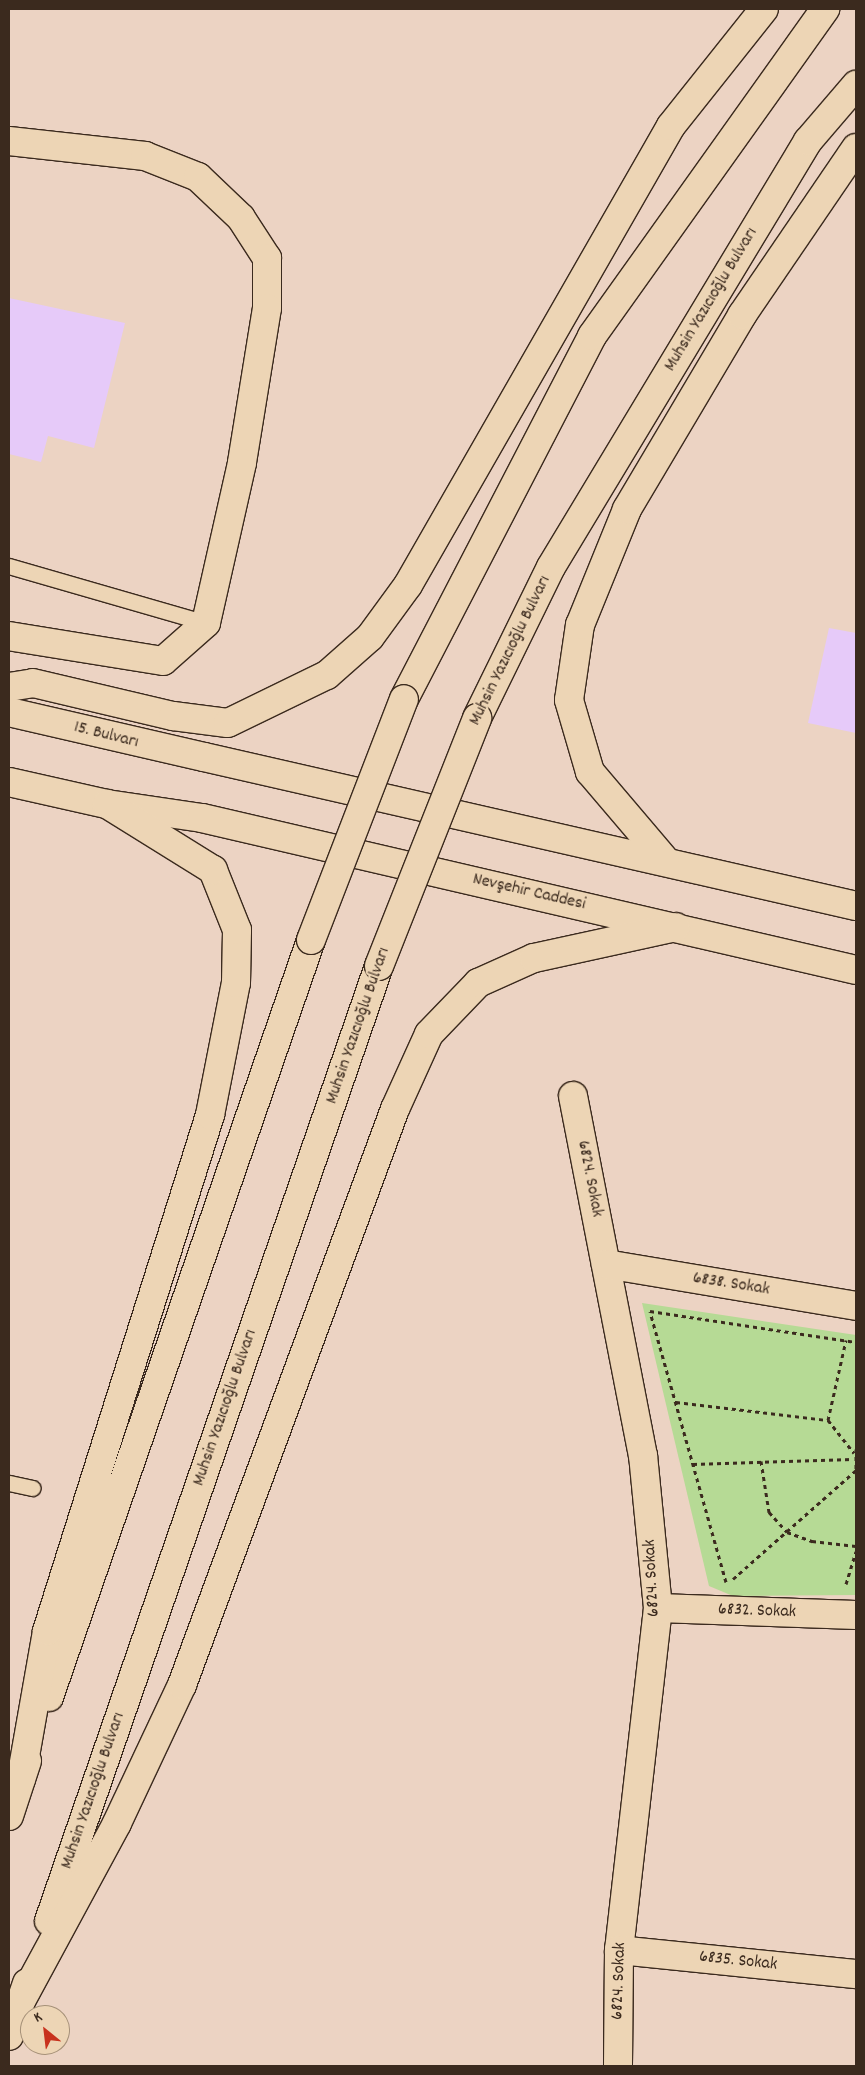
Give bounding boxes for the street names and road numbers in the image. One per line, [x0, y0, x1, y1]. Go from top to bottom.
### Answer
street label: Muhsin Yazıcıoğlu Bulvarı [660, 224, 764, 376]
street label: Muhsin Yazıcıoğlu Bulvarı [465, 572, 557, 730]
street label: 15. Bulvarı [71, 718, 141, 754]
street label: Nevşehir Caddesi [470, 870, 588, 916]
street label: Muhsin Yazıcıoğlu Bulvarı [322, 945, 396, 1107]
street label: 6824. Sokak [571, 1139, 607, 1219]
street label: 6838. Sokak [691, 1268, 771, 1302]
street label: Muhsin Yazıcıoğlu Bulvarı [189, 1327, 263, 1489]
street label: 6824. Sokak [640, 1539, 666, 1617]
street label: 6832. Sokak [718, 1600, 796, 1624]
street label: Muhsin Yazıcıoğlu Bulvarı [57, 1710, 131, 1872]
street label: 6824. Sokak [608, 1942, 632, 2020]
street label: 6835. Sokak [698, 1947, 778, 1977]

